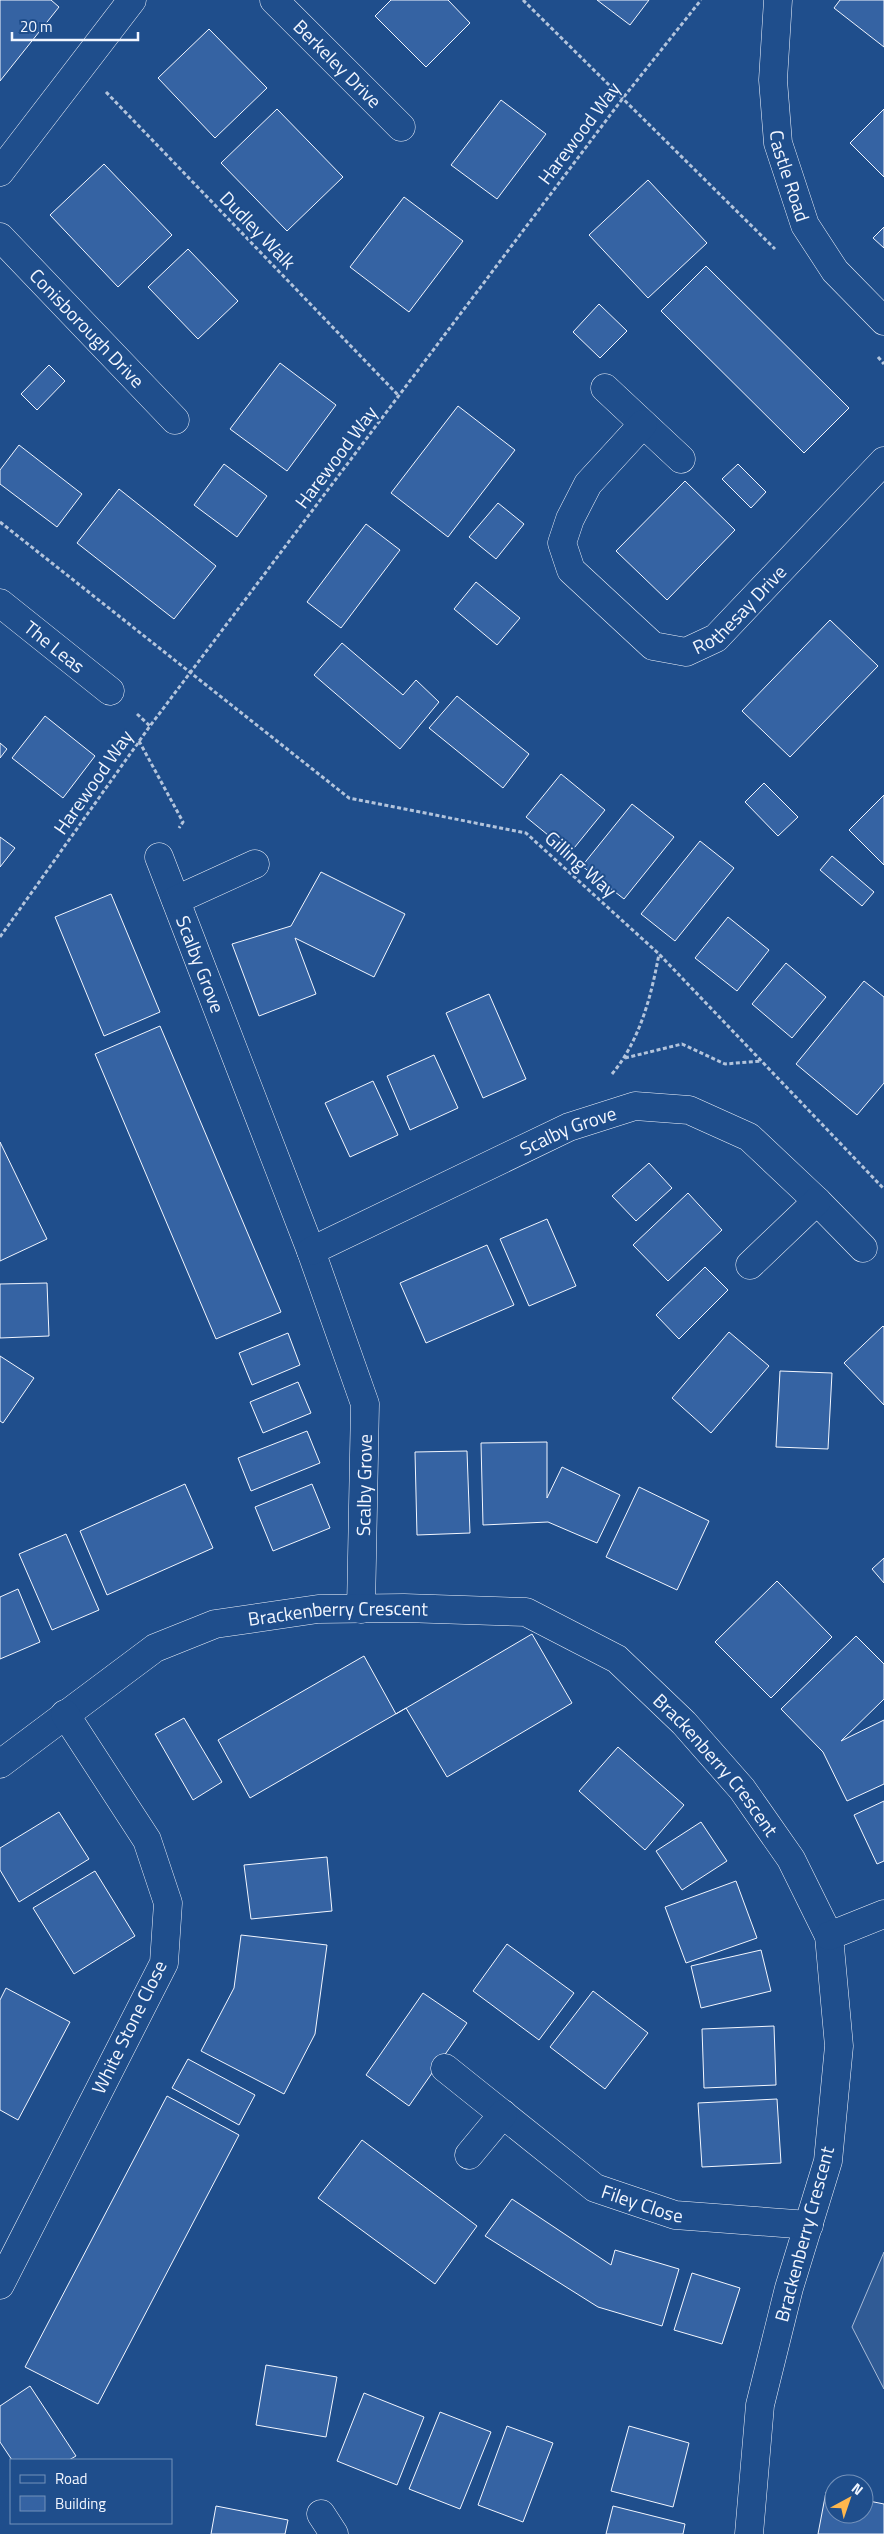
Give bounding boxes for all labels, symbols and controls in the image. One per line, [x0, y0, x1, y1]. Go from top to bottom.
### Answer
scale bar [12, 10, 139, 42]
street label: Berkeley Drive [287, 12, 389, 114]
text: 20 m [20, 15, 53, 38]
street label: Harewood Way [530, 75, 627, 190]
street label: Castle Road [763, 129, 818, 225]
street label: Dudley Walk [214, 184, 303, 275]
street label: Conisborough Drive [23, 261, 152, 394]
street label: Harewood Way [287, 399, 384, 514]
street label: Rothesay Drive [687, 558, 793, 661]
street label: The Leas [18, 613, 92, 680]
street label: Harewood Way [46, 723, 139, 840]
street label: Gilling Way [539, 823, 624, 904]
street label: Scalby Grove [169, 911, 233, 1017]
street label: Scalby Grove [514, 1098, 620, 1163]
street label: Scalby Grove [348, 1434, 379, 1536]
street label: Brackenberry Crescent [246, 1593, 429, 1633]
street label: Brackenberry Crescent [647, 1686, 786, 1842]
street label: White Stone Close [84, 1955, 174, 2099]
street label: Brackenberry Crescent [766, 2143, 841, 2325]
street label: Filey Close [598, 2176, 684, 2230]
legend [10, 2459, 172, 2524]
text: Road [55, 2467, 87, 2490]
north arrow [824, 2474, 874, 2524]
text: N [847, 2477, 868, 2500]
text: Building [55, 2492, 106, 2515]

